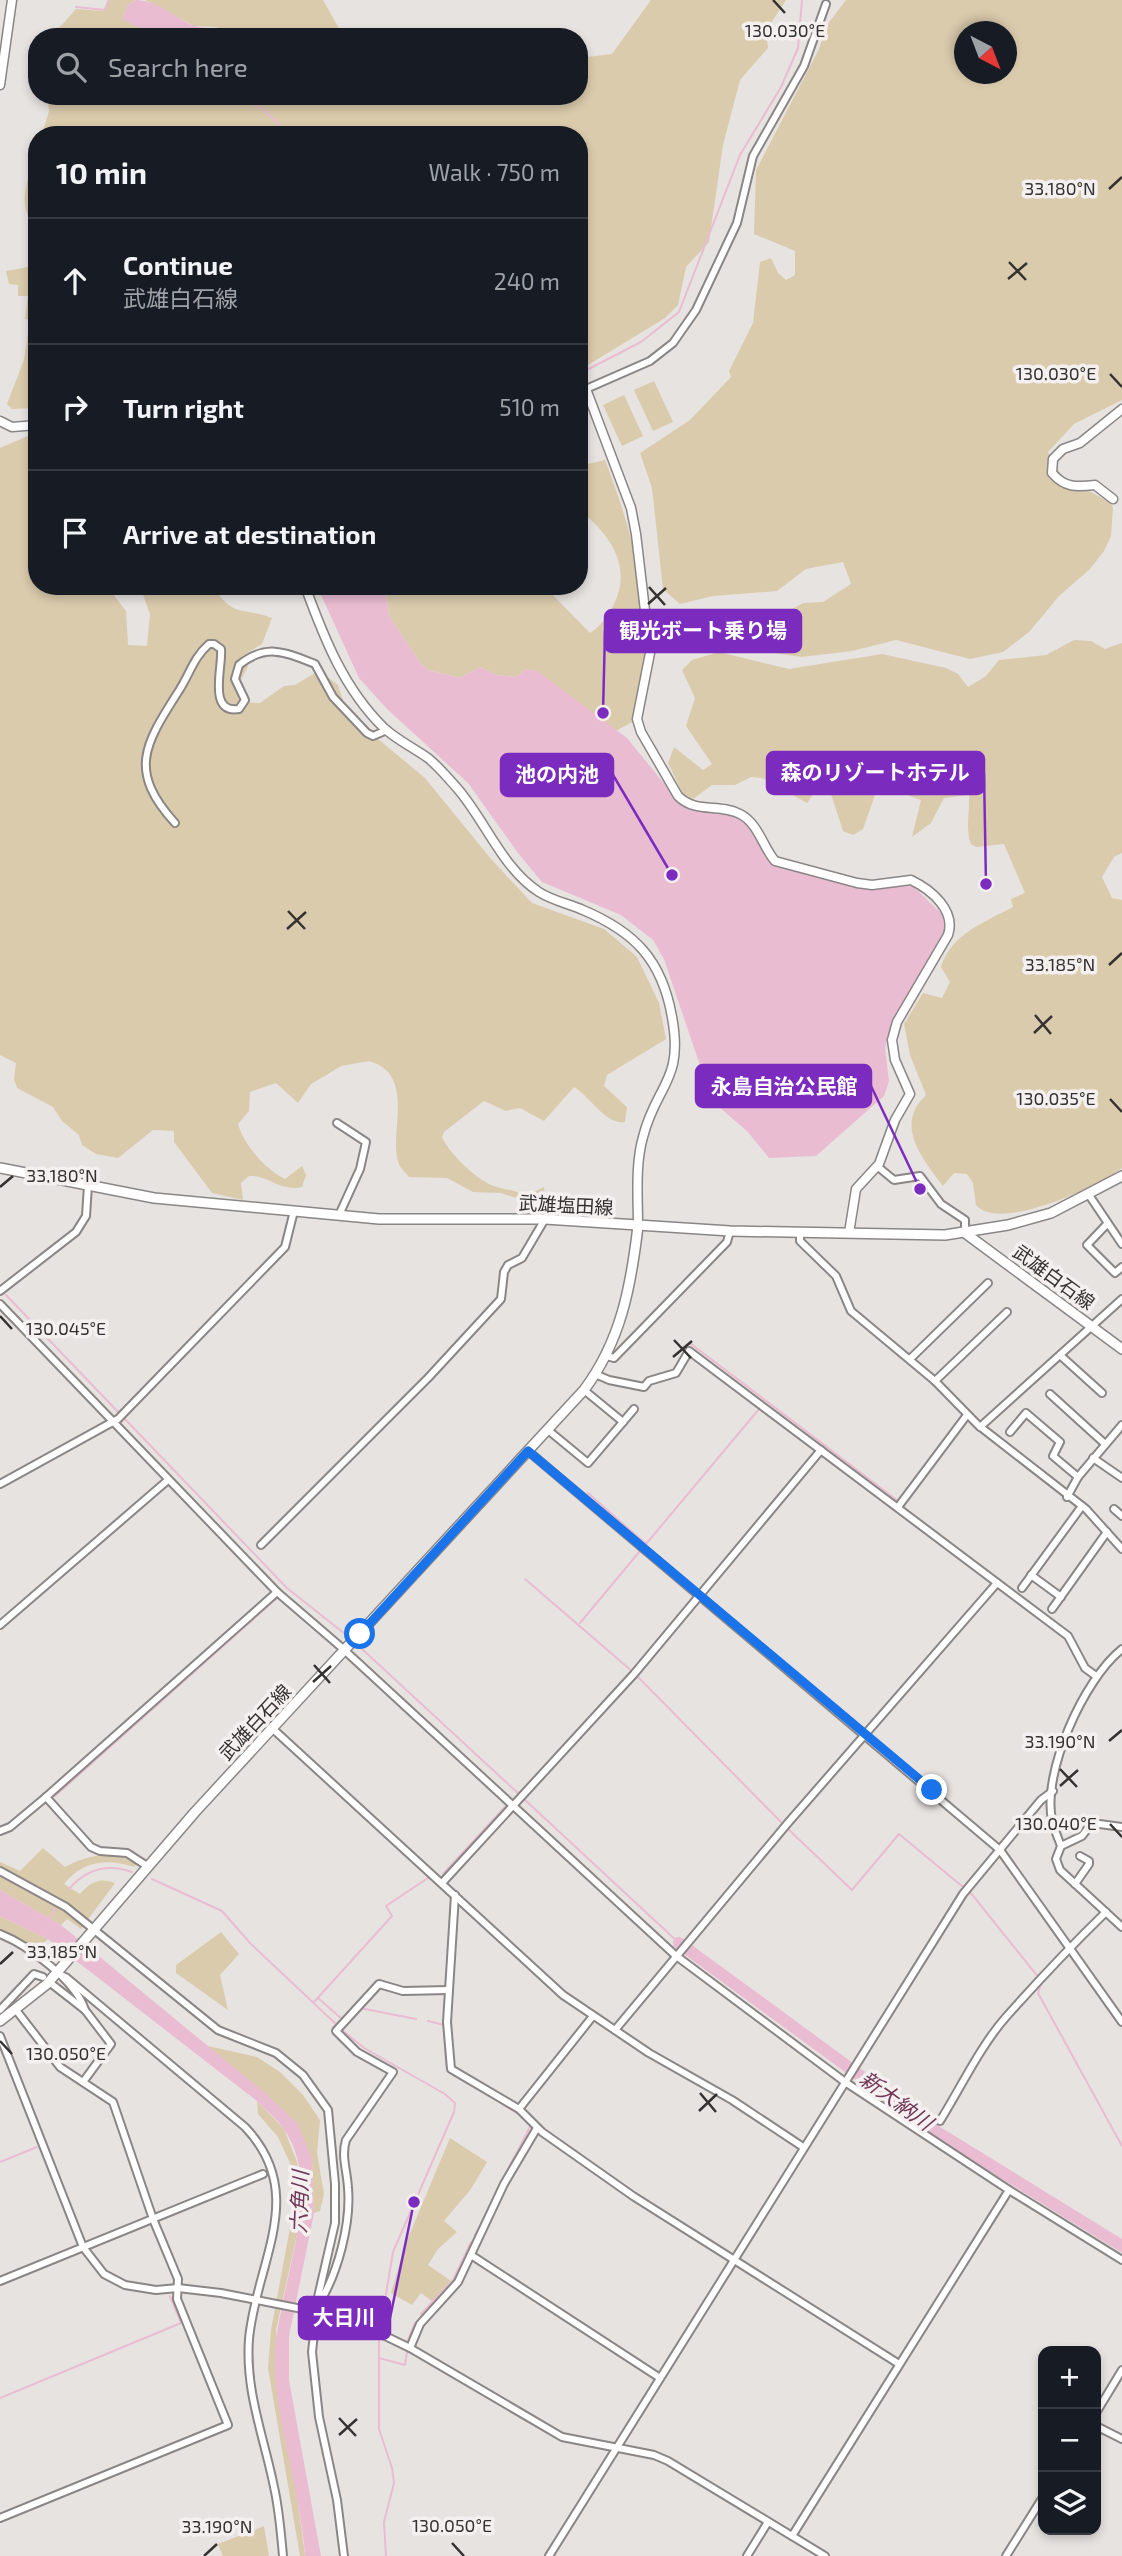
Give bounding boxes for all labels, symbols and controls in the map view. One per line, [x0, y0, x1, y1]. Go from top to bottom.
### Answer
text: 130.030°E [745, 19, 825, 41]
north arrow [954, 21, 1017, 84]
search box [28, 28, 588, 105]
icon: search [52, 48, 90, 86]
text: Search here [108, 51, 248, 82]
text: 10 min [56, 154, 147, 190]
text: Walk · 750 m [429, 158, 560, 186]
text: 33.180°N [1024, 177, 1096, 199]
text: Continue [123, 249, 233, 280]
icon: ahead [56, 262, 94, 300]
text: 240 m [494, 267, 560, 295]
text: 武雄白石線 [123, 284, 238, 312]
text: 130.030°E [1016, 362, 1096, 384]
icon: right [56, 388, 94, 426]
text: Turn right [123, 392, 244, 423]
text: 510 m [499, 393, 560, 421]
icon: arrive [56, 514, 94, 552]
text: Arrive at destination [123, 518, 376, 549]
callout: 観光ボート乗り場 [605, 610, 801, 652]
text: 観光ボート乗り場 [619, 617, 787, 642]
callout: 森のリゾートホテル [767, 752, 984, 794]
callout: 池の内池 [501, 754, 613, 796]
text: 森のリゾートホテル [781, 759, 970, 784]
text: 池の内池 [515, 761, 599, 786]
text: 33.185°N [1025, 953, 1095, 975]
callout: 永島自治公民館 [696, 1065, 871, 1107]
text: 永島自治公民館 [711, 1073, 858, 1098]
text: 130.035°E [1016, 1087, 1096, 1109]
text: 33.180°N [26, 1164, 98, 1186]
street label: 武雄塩田線 [518, 1191, 614, 1218]
street label: 武雄白石線 [1009, 1239, 1099, 1314]
text: 130.045°E [26, 1317, 106, 1339]
route start [344, 1618, 375, 1649]
street label: 武雄白石線 [214, 1679, 295, 1764]
text: 33.190°N [1025, 1730, 1095, 1752]
route end [916, 1774, 947, 1805]
text: 130.040°E [1015, 1812, 1097, 1834]
text: 33.185°N [27, 1940, 97, 1962]
text: 130.050°E [26, 2042, 106, 2064]
water label: 新大納川 [856, 2065, 940, 2136]
water label: 六角川 [285, 2168, 312, 2234]
callout: 大日川 [299, 2297, 390, 2339]
text: 大日川 [313, 2304, 376, 2329]
map controls [1038, 2346, 1101, 2535]
button: + [1038, 2346, 1101, 2409]
button: − [1038, 2409, 1101, 2472]
button: layers [1038, 2472, 1101, 2535]
text: 130.050°E [412, 2514, 492, 2536]
text: 33.190°N [182, 2515, 252, 2537]

